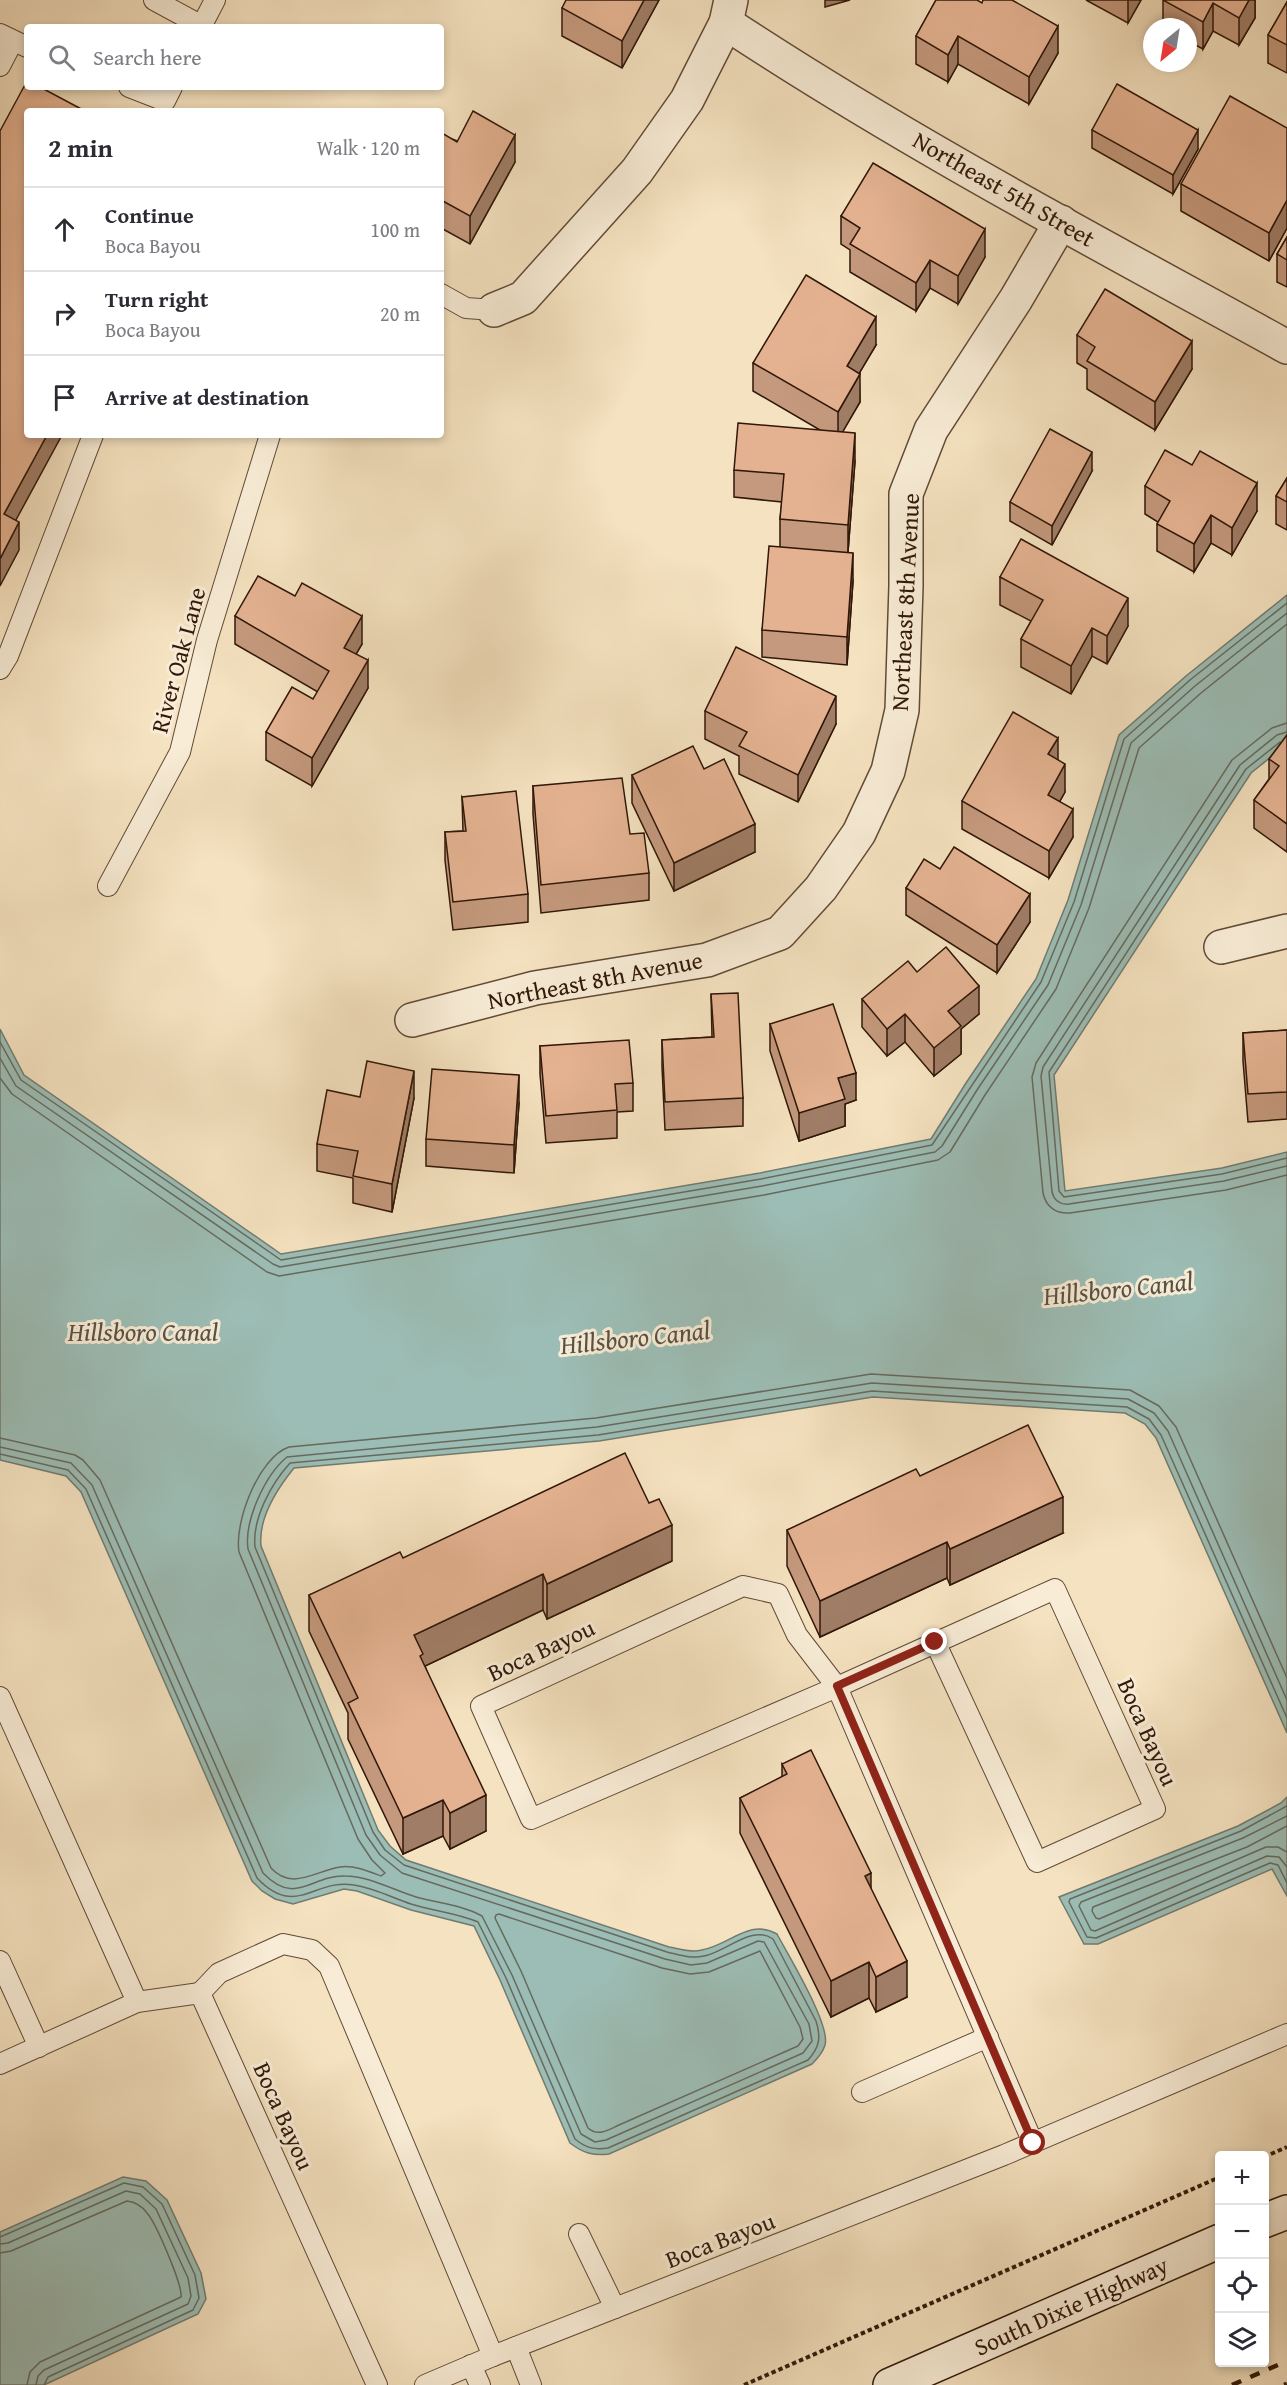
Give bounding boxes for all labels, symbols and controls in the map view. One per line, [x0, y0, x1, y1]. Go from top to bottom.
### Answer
north arrow [1143, 18, 1197, 72]
search box [24, 24, 444, 90]
icon: search [45, 41, 78, 74]
text: Search here [93, 41, 202, 73]
street label: Northeast 5th Street [906, 123, 1102, 256]
text: 2 min [48, 128, 113, 167]
text: Walk · 120 m [317, 133, 420, 162]
text: Continue [105, 199, 194, 231]
icon: ahead [48, 213, 81, 246]
text: 100 m [370, 215, 420, 244]
text: Boca Bayou [105, 231, 201, 260]
text: Turn right [105, 283, 208, 315]
icon: right [48, 297, 81, 330]
text: 20 m [380, 299, 420, 328]
text: Boca Bayou [105, 315, 201, 344]
icon: arrive [48, 381, 81, 414]
text: Arrive at destination [105, 381, 309, 413]
street label: Northeast 8th Avenue [882, 492, 928, 712]
street label: River Oak Lane [142, 583, 214, 737]
street label: Northeast 8th Avenue [485, 942, 705, 1018]
water label: Hillsboro Canal [1040, 1261, 1195, 1315]
water label: Hillsboro Canal [557, 1310, 712, 1364]
water label: Hillsboro Canal [67, 1312, 218, 1351]
street label: Boca Bayou [482, 1610, 600, 1690]
route end [921, 1628, 947, 1654]
street label: Boca Bayou [1109, 1672, 1187, 1792]
street label: Boca Bayou [245, 2056, 323, 2176]
route start [1019, 2129, 1045, 2155]
map controls [1215, 2151, 1269, 2367]
button: + [1215, 2151, 1269, 2205]
street label: Boca Bayou [660, 2203, 780, 2277]
button: − [1215, 2205, 1269, 2259]
street label: South Dixie Highway [968, 2247, 1174, 2365]
button: locate [1215, 2259, 1269, 2313]
button: layers [1215, 2313, 1269, 2367]

